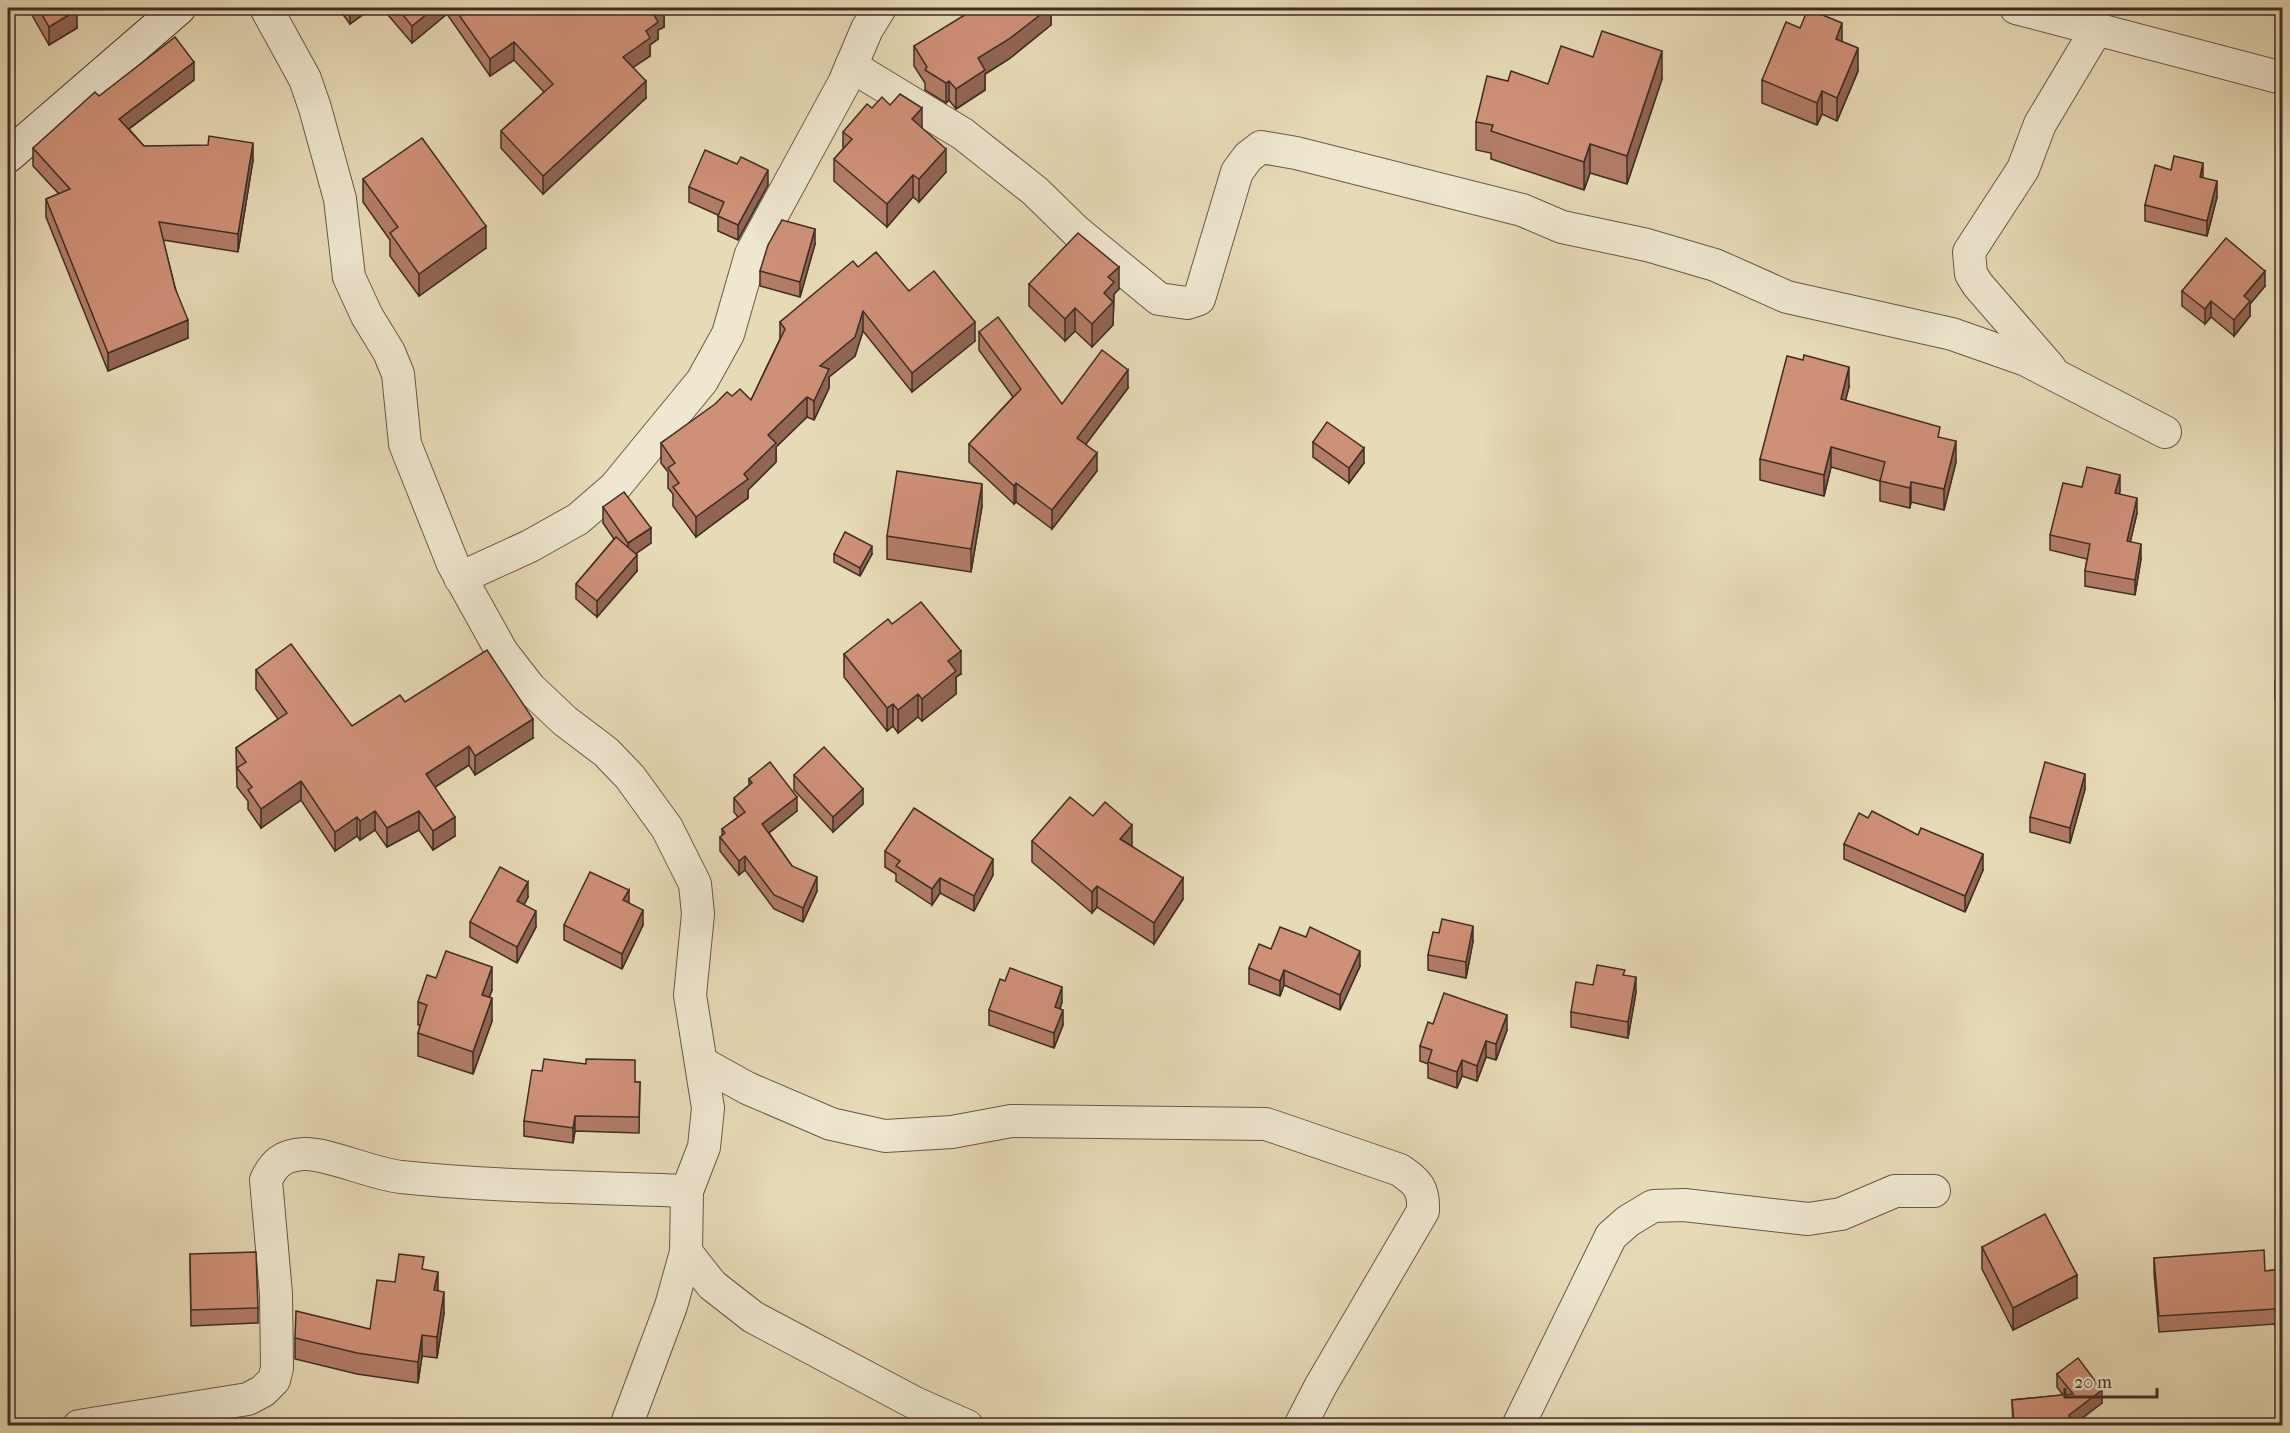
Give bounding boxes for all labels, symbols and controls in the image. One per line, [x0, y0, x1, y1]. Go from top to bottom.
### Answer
scale bar [2065, 1361, 2156, 1399]
text: 20 m [2074, 1372, 2112, 1393]

